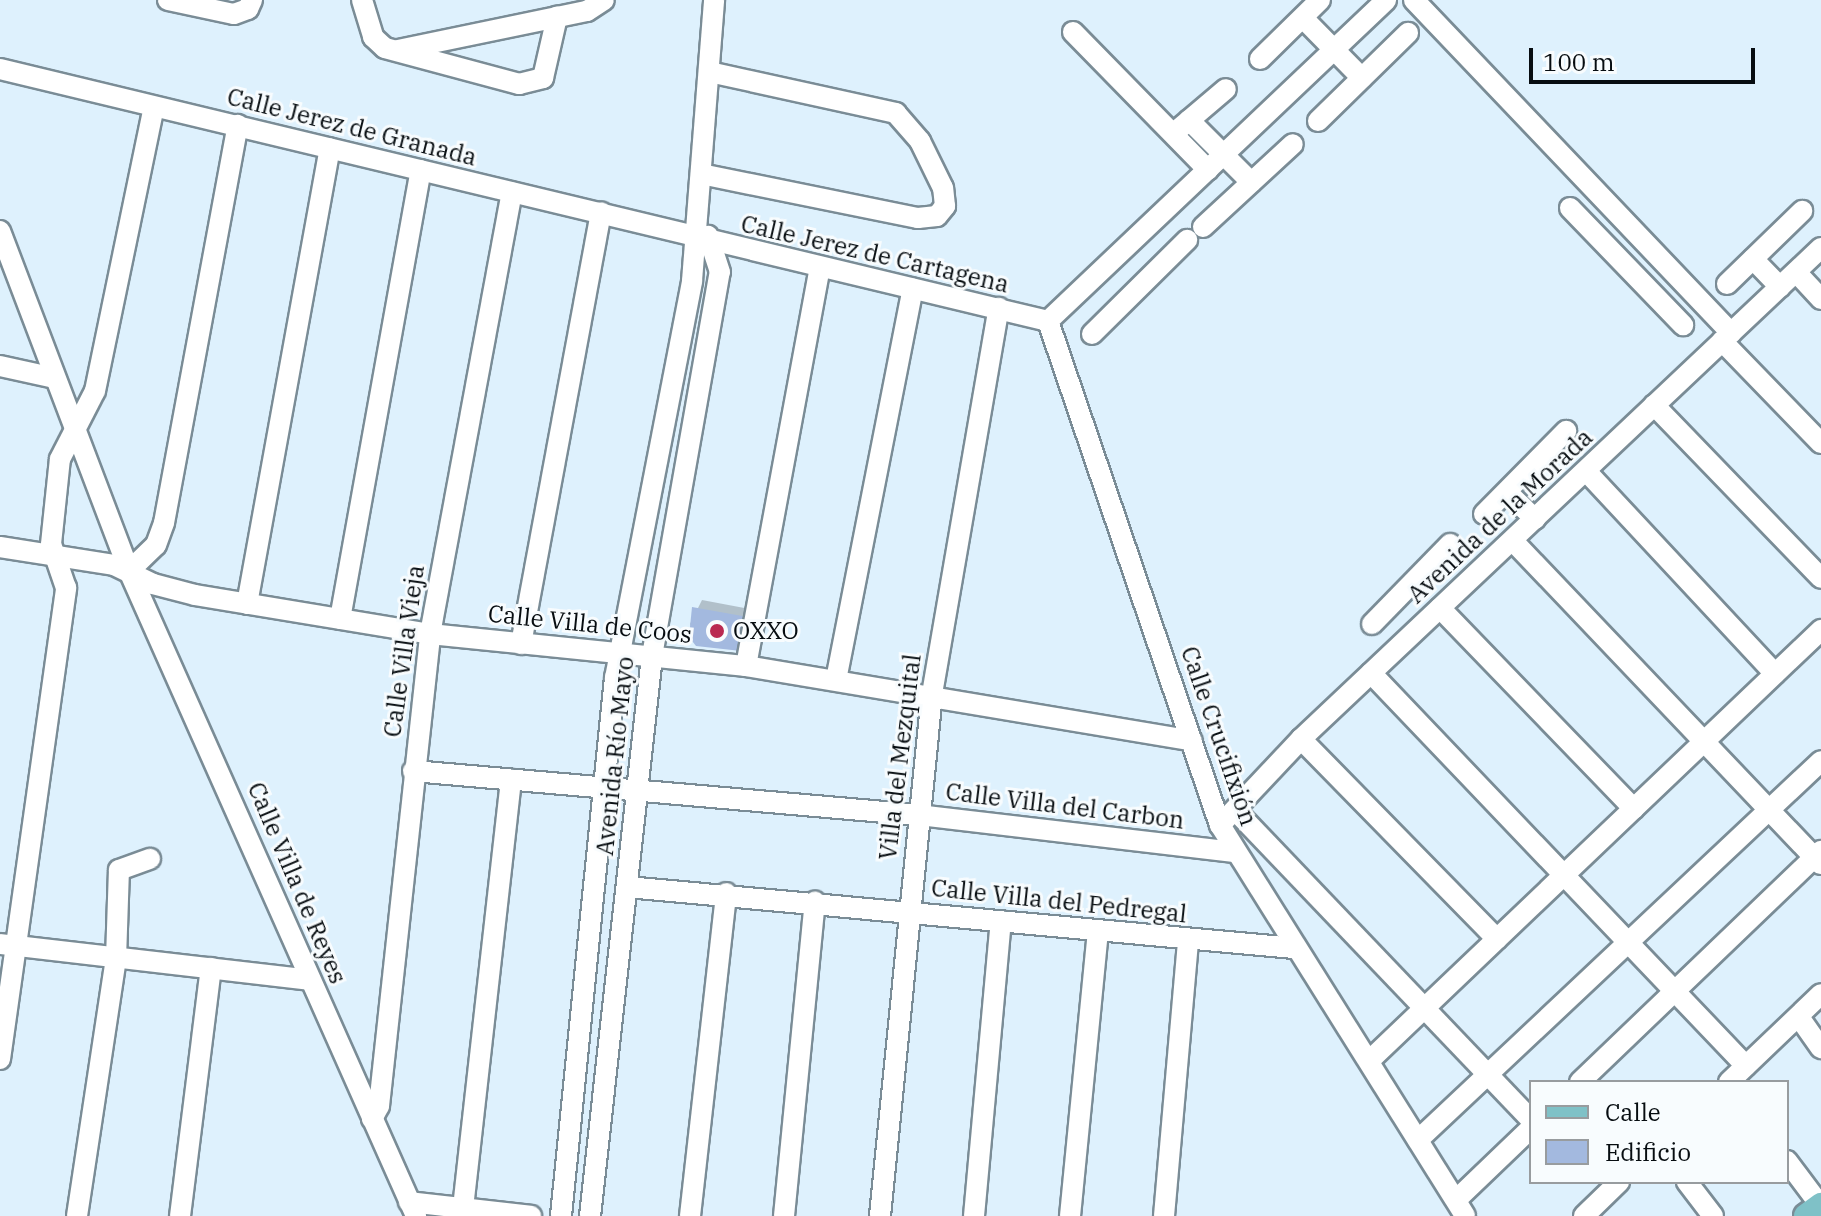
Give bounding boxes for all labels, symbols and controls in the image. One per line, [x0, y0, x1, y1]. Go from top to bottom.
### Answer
scale bar [1533, 32, 1759, 82]
text: 100 m [1543, 46, 1615, 78]
street label: Calle Jerez de Granada [224, 82, 480, 172]
street label: Calle Jerez de Cartagena [738, 209, 1012, 299]
street label: Avenida de la Morada [1402, 423, 1598, 609]
street label: Calle Villa Vieja [378, 563, 430, 739]
street label: Calle Villa de Coos [487, 599, 693, 649]
place label: OXXO [733, 617, 799, 645]
marker: OXXO [708, 622, 726, 640]
street label: Calle Crucifixión [1175, 643, 1263, 829]
street label: Villa del Mezquital [873, 652, 927, 862]
street label: Avenida Río Mayo [590, 655, 640, 857]
street label: Calle Villa del Carbon [944, 777, 1186, 835]
street label: Calle Villa de Reyes [242, 778, 352, 988]
street label: Calle Villa del Pedregal [930, 873, 1188, 929]
legend [1529, 1080, 1789, 1184]
text: Calle [1605, 1096, 1661, 1128]
text: Edificio [1605, 1136, 1691, 1168]

